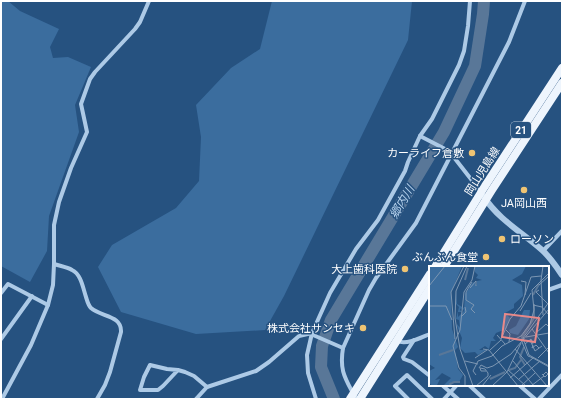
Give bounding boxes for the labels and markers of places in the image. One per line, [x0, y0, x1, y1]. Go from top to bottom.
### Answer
place label: カーライフ倉敷 [387, 147, 464, 160]
marker: カーライフ倉敷 [467, 148, 477, 158]
marker: JA岡山西 [519, 185, 529, 195]
place label: JA岡山西 [501, 197, 547, 210]
place label: ローソン [510, 233, 554, 246]
marker: ローソン [497, 234, 507, 244]
place label: ぶんぶん食堂 [412, 251, 478, 264]
marker: ぶんぶん食堂 [481, 252, 491, 262]
place label: 大上歯科医院 [331, 263, 397, 276]
marker: 大上歯科医院 [400, 264, 410, 274]
place label: 株式会社サンセキ [267, 322, 355, 335]
marker: 株式会社サンセキ [358, 323, 368, 333]

